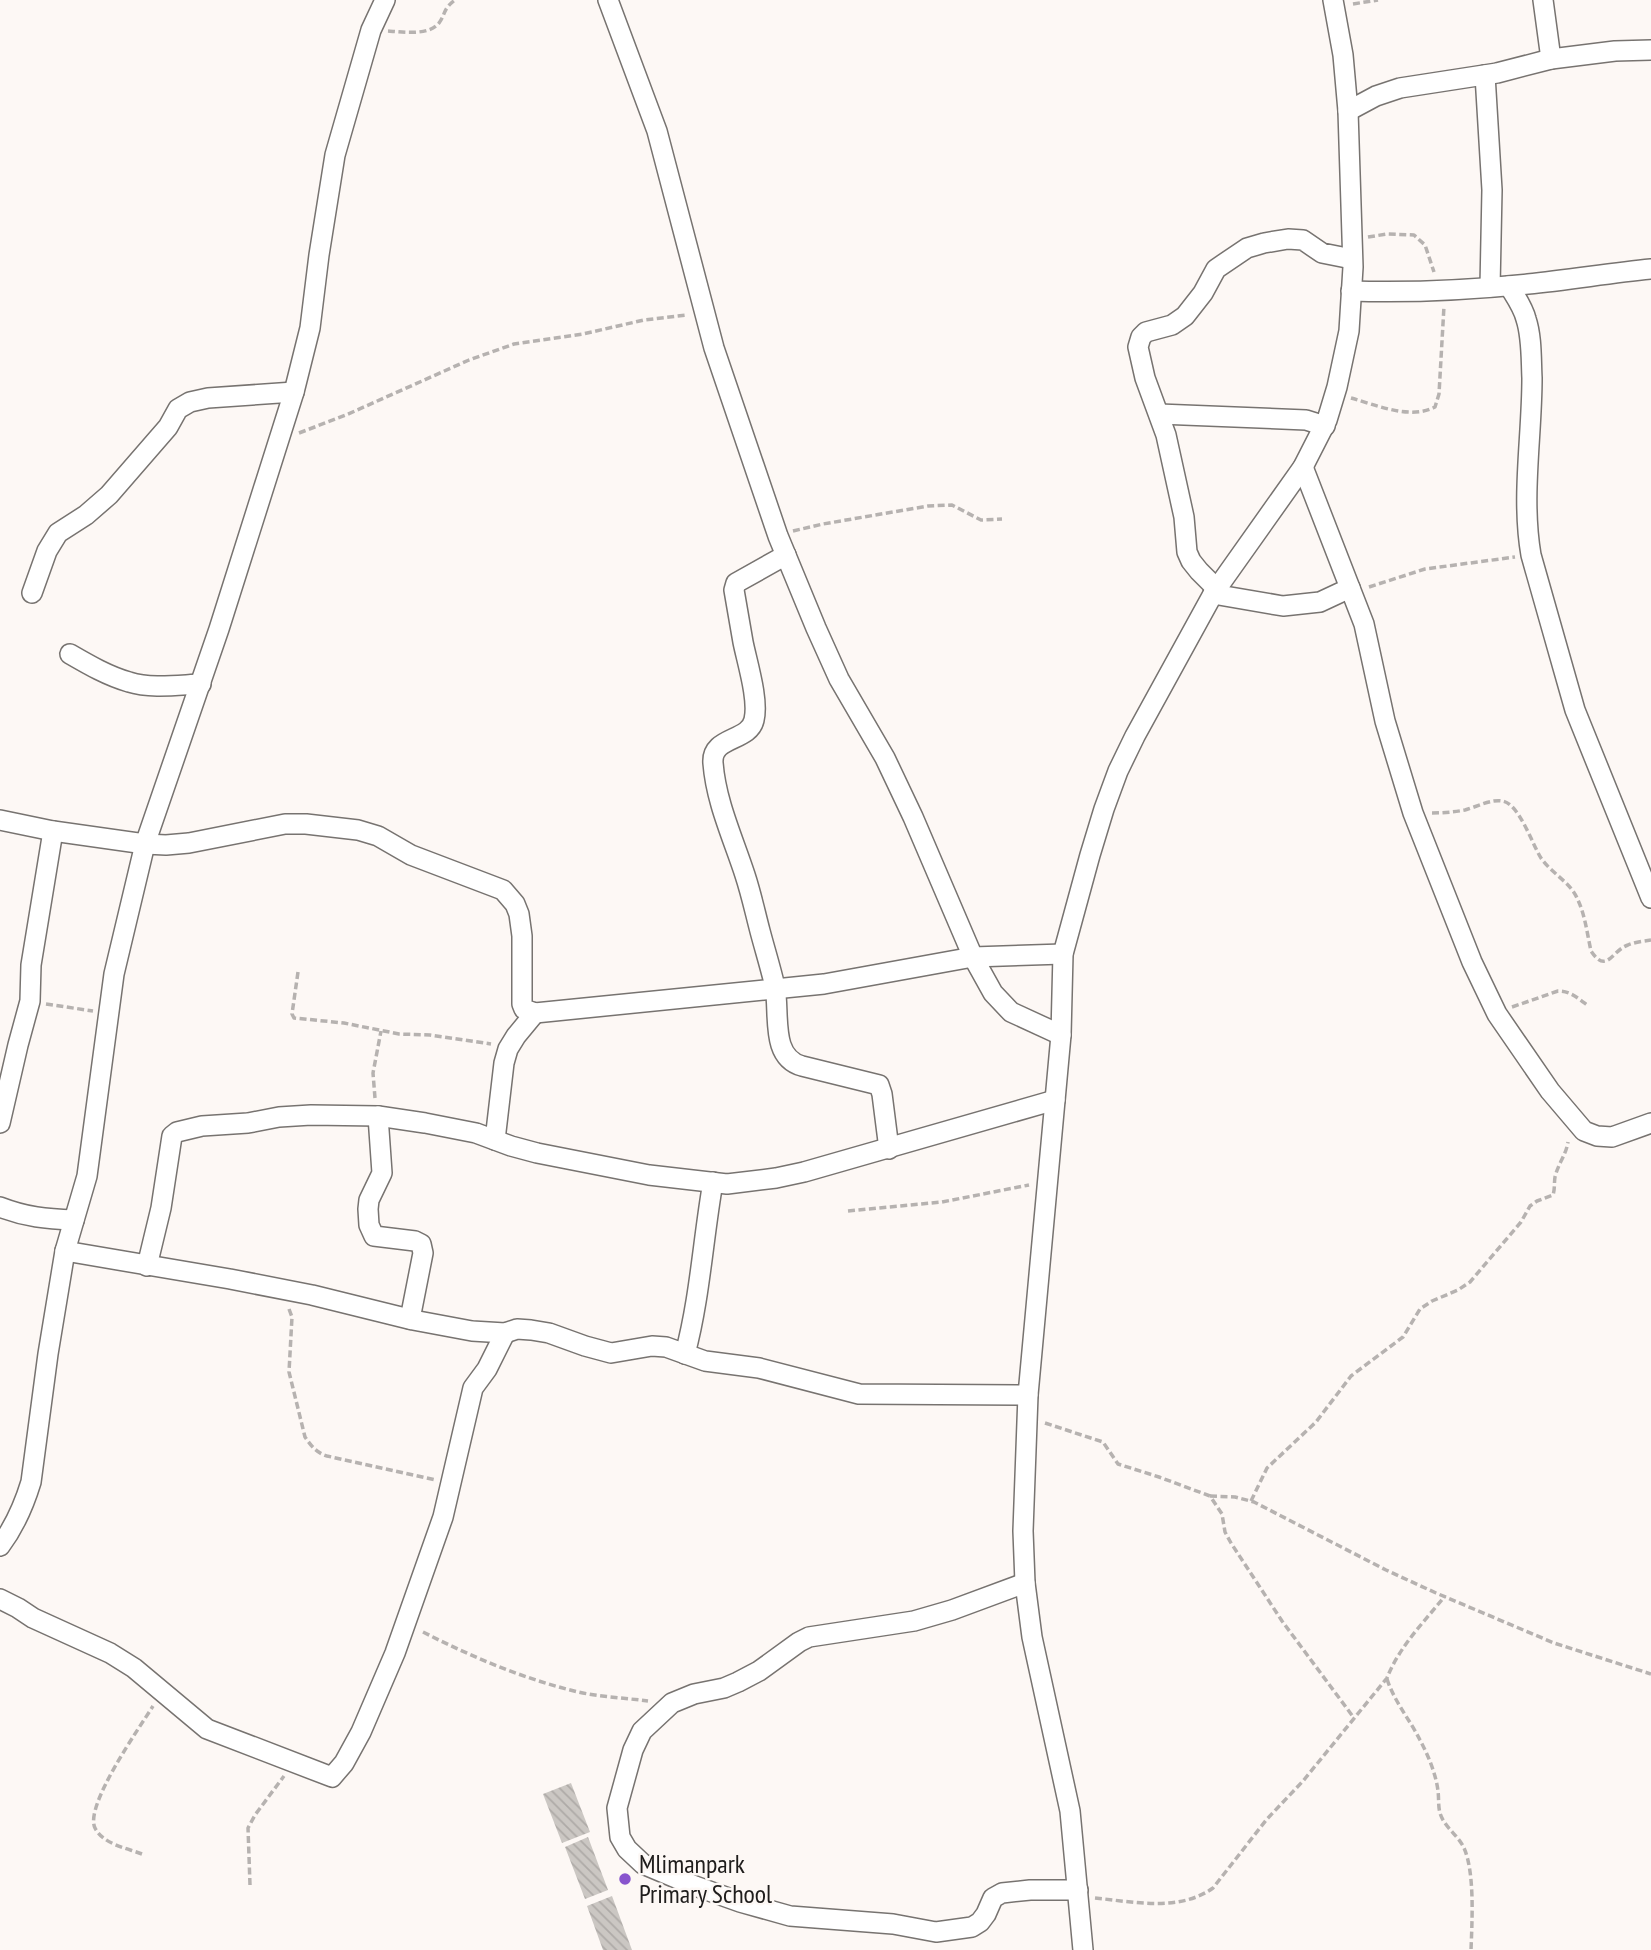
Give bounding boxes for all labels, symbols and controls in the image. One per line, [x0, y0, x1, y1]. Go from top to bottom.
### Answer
place label: Mlimanpark Primary School [639, 1847, 772, 1910]
marker: Mlimanpark Primary School [617, 1871, 633, 1887]

